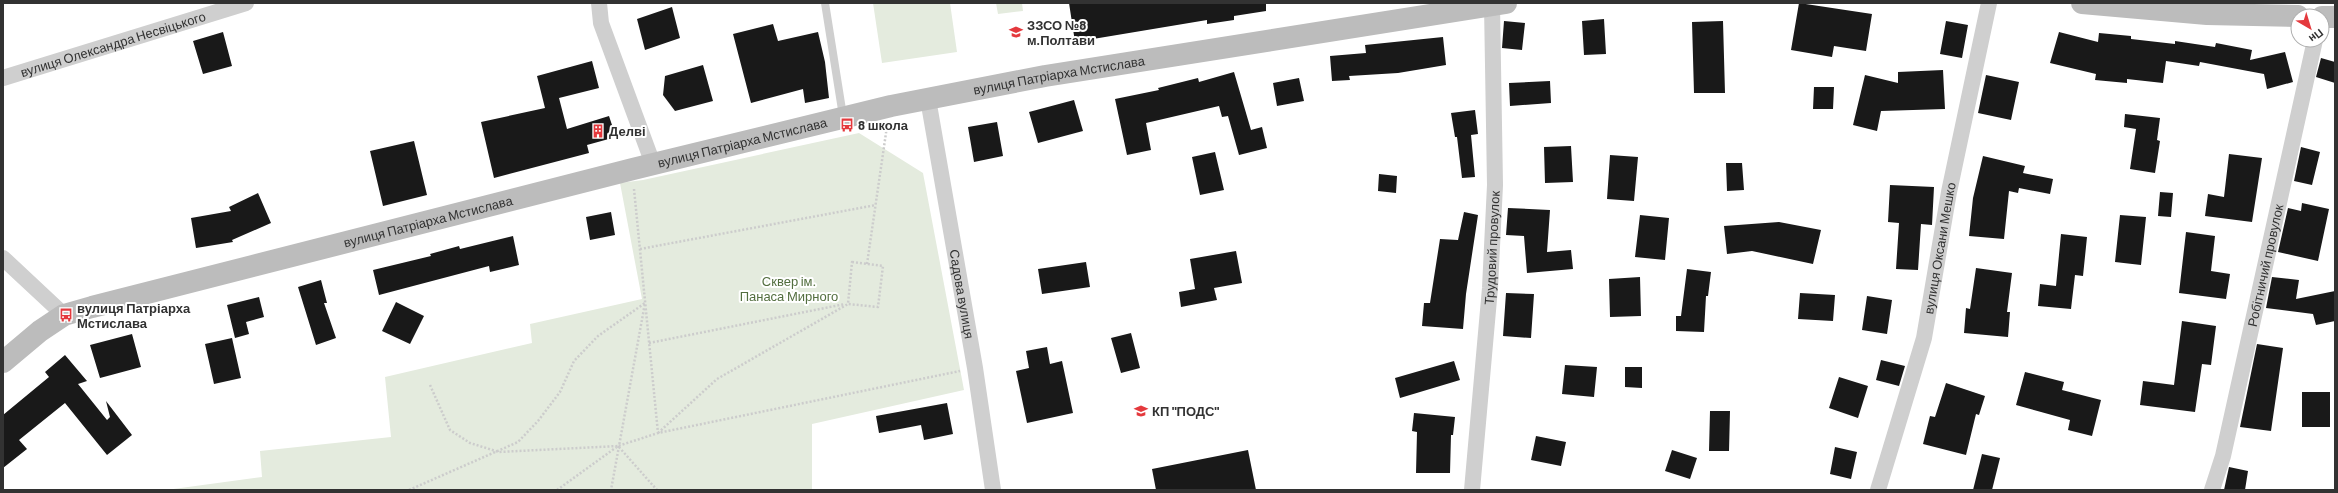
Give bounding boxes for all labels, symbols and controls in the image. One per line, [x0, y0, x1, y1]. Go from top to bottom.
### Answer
street label: вулиця Олександра Несвіцького [18, 8, 207, 80]
north arrow [2290, 8, 2330, 48]
place label: ЗЗСО №8 м.Полтави [1027, 17, 1095, 48]
school or university icon: ЗЗСО №8 м.Полтави [1008, 24, 1024, 40]
text: Пн [2307, 27, 2326, 46]
street label: вулиця Патріарха Мстислава [972, 52, 1147, 98]
street label: вулиця Патріарха Мстислава [656, 114, 829, 171]
bus stop icon: 8 школа [839, 117, 855, 133]
place label: 8 школа [858, 117, 909, 133]
building icon: Делві [590, 123, 606, 139]
place label: Делві [609, 123, 646, 139]
street label: вулиця Оксани Мешко [1920, 181, 1959, 315]
street label: Трудовий провулок [1481, 190, 1503, 306]
street label: вулиця Патріарха Мстислава [342, 192, 515, 251]
street label: Робітничий провулок [2244, 202, 2287, 328]
street label: Садова вулиця [946, 248, 978, 340]
park label: Сквер ім. Панаса Мирного [740, 273, 838, 304]
place label: вулиця Патріарха Мстислава [77, 300, 191, 331]
bus stop icon: вулиця Патріарха Мстислава [58, 307, 74, 323]
school or university icon: КП "ПОДС" [1133, 403, 1149, 419]
place label: КП "ПОДС" [1152, 403, 1219, 419]

